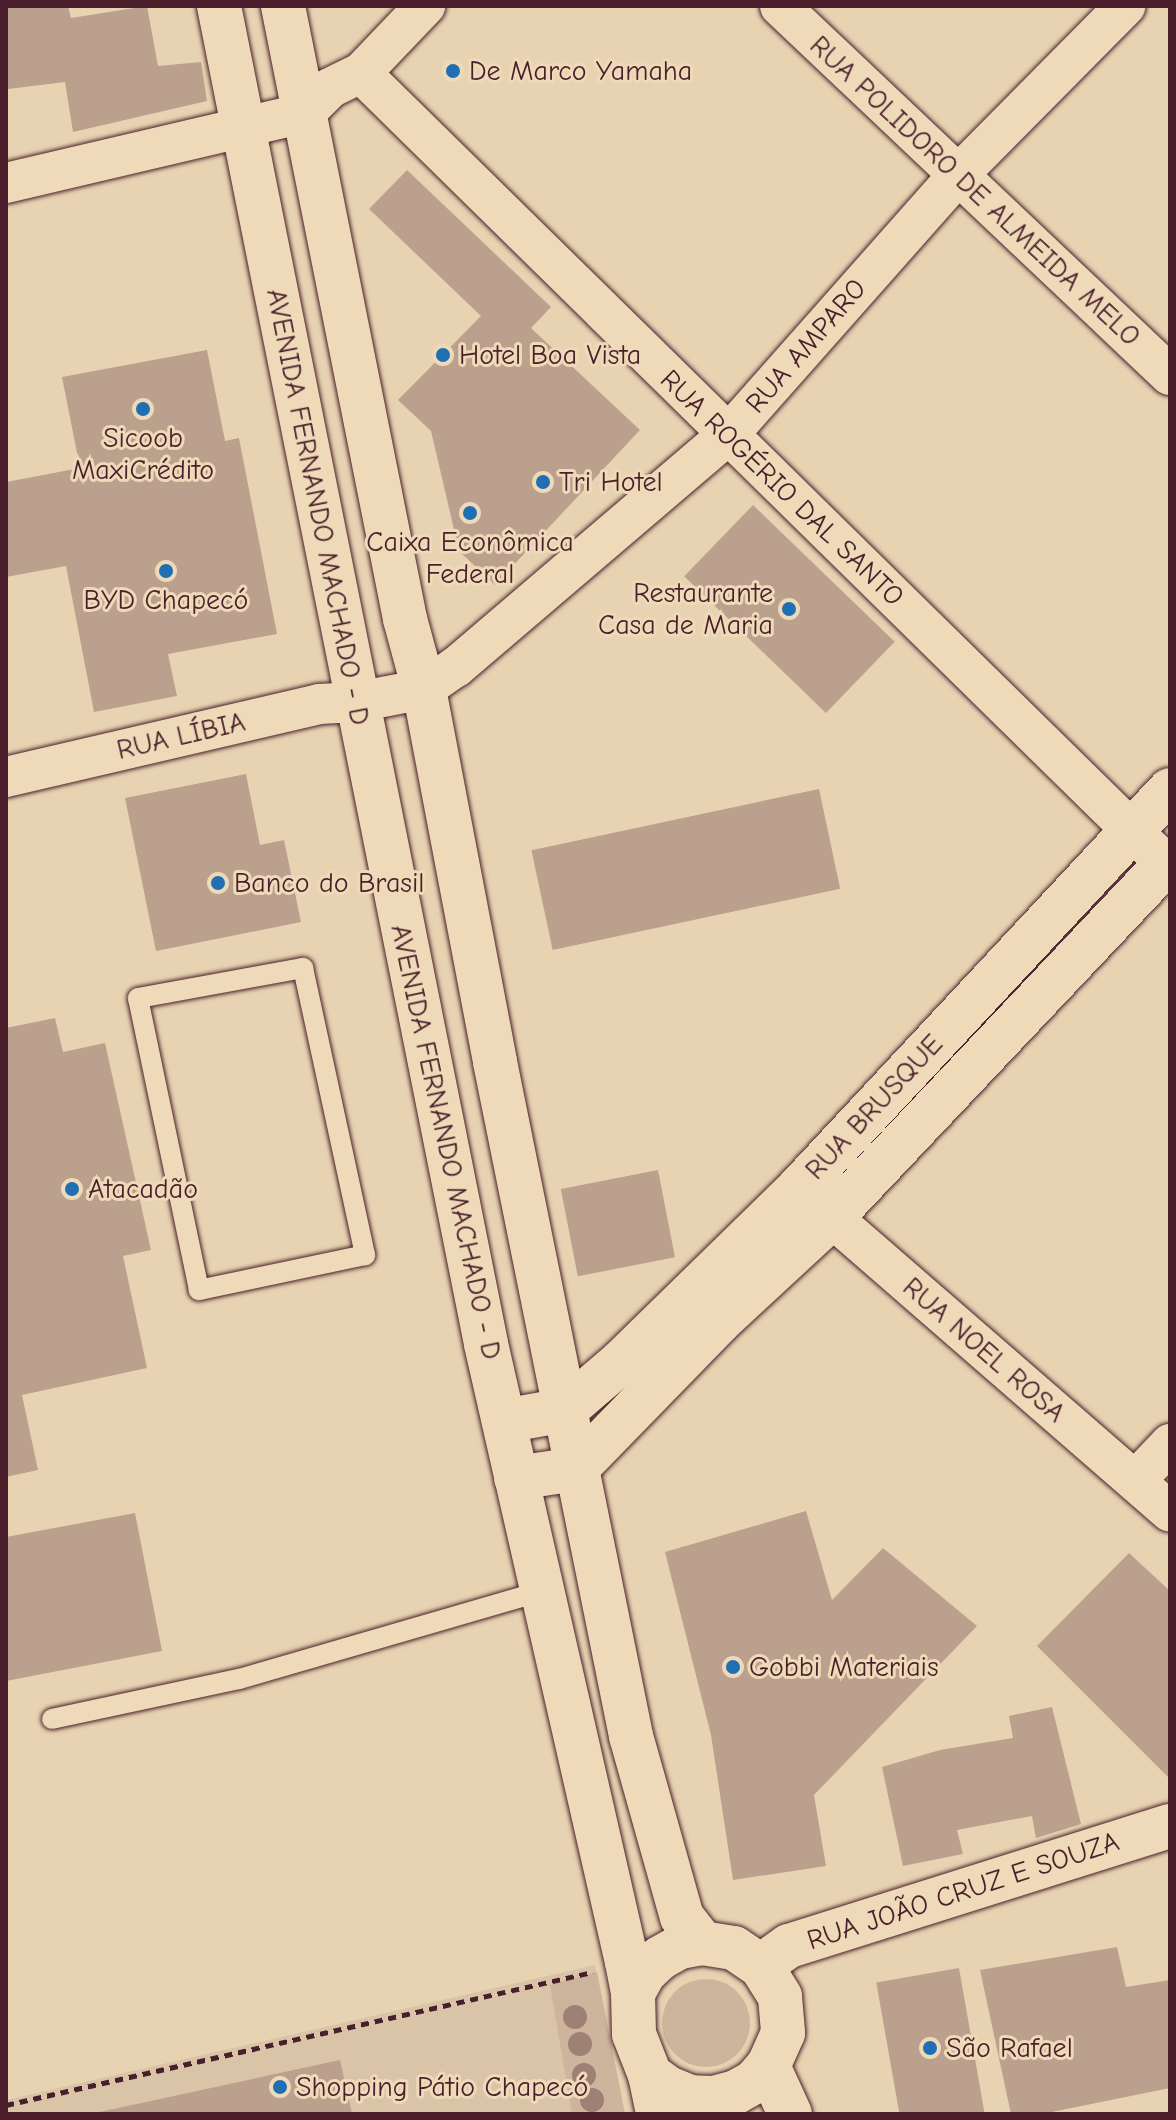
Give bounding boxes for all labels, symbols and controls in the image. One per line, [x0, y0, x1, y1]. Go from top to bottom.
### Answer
street label: RUA POLIDORO DE ALMEIDA MELO [803, 29, 1147, 353]
place label: De Marco Yamaha [469, 54, 692, 88]
marker: De Marco Yamaha [444, 62, 462, 80]
street label: RUA AMPARO [739, 272, 873, 420]
street label: AVENIDA FERNANDO MACHADO - D [259, 286, 377, 728]
place label: Hotel Boa Vista [459, 338, 641, 372]
marker: Hotel Boa Vista [434, 346, 452, 364]
street label: RUA ROGÉRIO DAL SANTO [653, 363, 911, 613]
marker: Sicoob MaxiCrédito [134, 400, 152, 418]
place label: Sicoob MaxiCrédito [72, 421, 214, 487]
place label: Tri Hotel [559, 465, 663, 499]
marker: Tri Hotel [534, 473, 552, 491]
marker: Caixa Econômica Federal [461, 504, 479, 522]
place label: Caixa Econômica Federal [366, 525, 574, 591]
marker: BYD Chapecó [157, 562, 175, 580]
place label: Restaurante Casa de Maria [598, 576, 773, 642]
place label: BYD Chapecó [84, 583, 248, 617]
marker: Restaurante Casa de Maria [780, 600, 798, 618]
street label: RUA LÍBIA [113, 705, 249, 767]
place label: Banco do Brasil [234, 866, 424, 900]
marker: Banco do Brasil [209, 874, 227, 892]
street label: AVENIDA FERNANDO MACHADO - D [383, 921, 509, 1363]
street label: RUA BRUSQUE [798, 1027, 950, 1187]
place label: Atacadão [88, 1172, 198, 1206]
marker: Atacadão [63, 1180, 81, 1198]
street label: RUA NOEL ROSA [896, 1270, 1072, 1430]
place label: Gobbi Materiais [749, 1650, 939, 1684]
marker: Gobbi Materiais [724, 1658, 742, 1676]
street label: RUA JOÃO CRUZ E SOUZA [803, 1825, 1123, 1957]
place label: São Rafael [946, 2031, 1073, 2065]
marker: São Rafael [921, 2039, 939, 2057]
place label: Shopping Pátio Chapecó [296, 2070, 588, 2104]
marker: Shopping Pátio Chapecó [271, 2078, 289, 2096]

